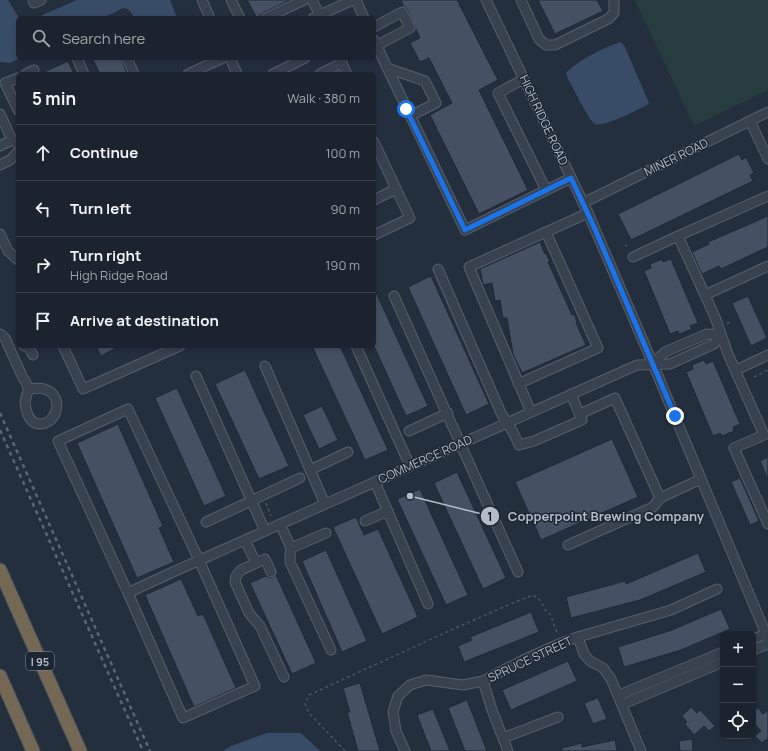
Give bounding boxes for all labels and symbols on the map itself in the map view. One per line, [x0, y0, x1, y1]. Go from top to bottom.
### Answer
street label: HIGH RIDGE ROAD [516, 72, 572, 168]
route start [397, 100, 415, 118]
street label: MINER ROAD [641, 134, 711, 180]
route end [666, 407, 684, 425]
street label: COMMERCE ROAD [375, 431, 475, 487]
callout: Copperpoint Brewing Company [480, 504, 712, 529]
text: Copperpoint Brewing Company [508, 507, 705, 525]
text: 1 [487, 508, 493, 525]
street label: SPRUCE STREET [485, 632, 576, 686]
road number: I 95 [26, 652, 54, 670]

